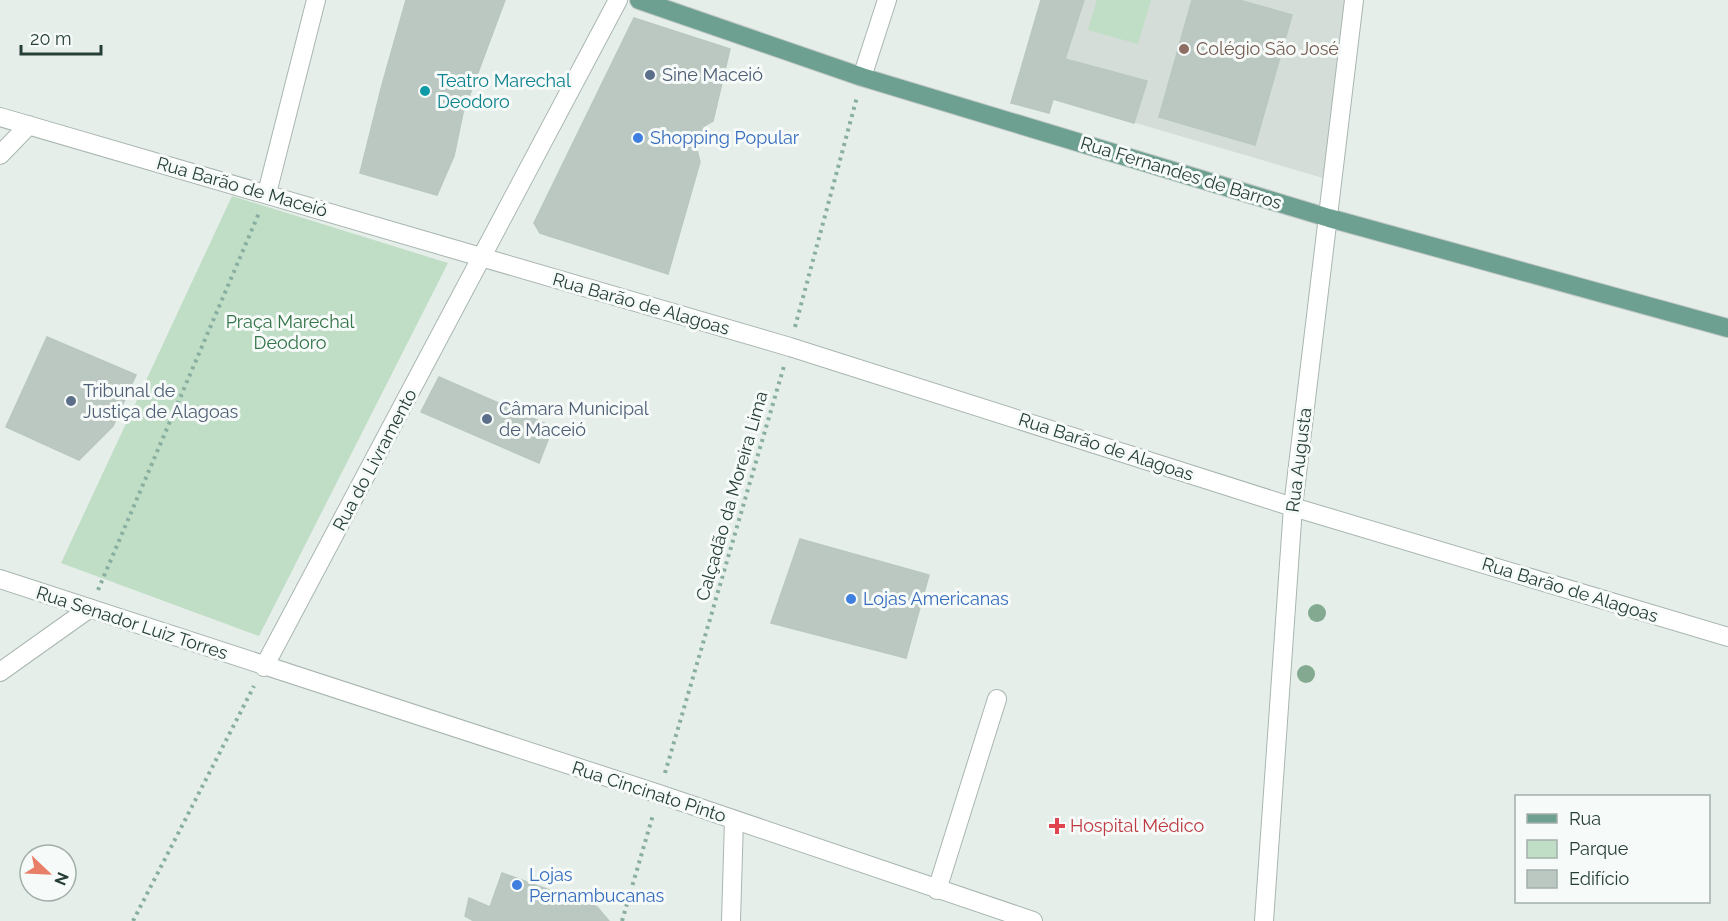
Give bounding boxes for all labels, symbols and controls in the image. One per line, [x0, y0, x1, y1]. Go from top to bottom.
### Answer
scale bar [21, 18, 100, 56]
text: 20 m [30, 28, 72, 49]
place label: Colégio São José [1196, 38, 1339, 59]
marker: Colégio São José [1177, 42, 1191, 56]
place label: Sine Maceió [662, 64, 763, 85]
marker: Sine Maceió [643, 68, 657, 82]
place label: Teatro Marechal Deodoro [437, 70, 571, 112]
marker: Teatro Marechal Deodoro [418, 84, 432, 98]
place label: Shopping Popular [650, 127, 800, 148]
marker: Shopping Popular [631, 131, 645, 145]
street label: Rua Fernandes de Barros [1078, 132, 1285, 213]
street label: Rua Barão de Maceió [154, 152, 330, 221]
street label: Rua Barão de Alagoas [550, 268, 732, 339]
park label: Praça Marechal Deodoro [226, 311, 354, 353]
place label: Tribunal de Justiça de Alagoas [83, 380, 239, 422]
street label: Rua do Livramento [328, 385, 421, 534]
street label: Calçadão da Moreira Lima [692, 389, 772, 603]
marker: Tribunal de Justiça de Alagoas [64, 394, 78, 408]
place label: Câmara Municipal de Maceió [499, 398, 649, 440]
street label: Rua Augusta [1282, 406, 1315, 513]
street label: Rua Barão de Alagoas [1016, 408, 1197, 485]
marker: Câmara Municipal de Maceió [480, 412, 494, 426]
street label: Rua Barão de Alagoas [1480, 553, 1661, 626]
street label: Rua Senador Luiz Torres [34, 582, 231, 664]
place label: Lojas Americanas [863, 588, 1009, 609]
marker: Lojas Americanas [844, 592, 858, 606]
street label: Rua Cincinato Pinto [569, 757, 729, 826]
legend [1515, 795, 1710, 903]
text: Rua [1569, 808, 1601, 829]
place label: Hospital Médico [1070, 815, 1204, 836]
marker: Hospital Médico [1048, 817, 1066, 835]
text: Parque [1569, 838, 1629, 859]
north arrow [18, 843, 78, 903]
place label: Lojas Pernambucanas [529, 864, 665, 906]
text: Edifício [1569, 868, 1629, 889]
text: N [50, 869, 72, 888]
marker: Lojas Pernambucanas [510, 878, 524, 892]

